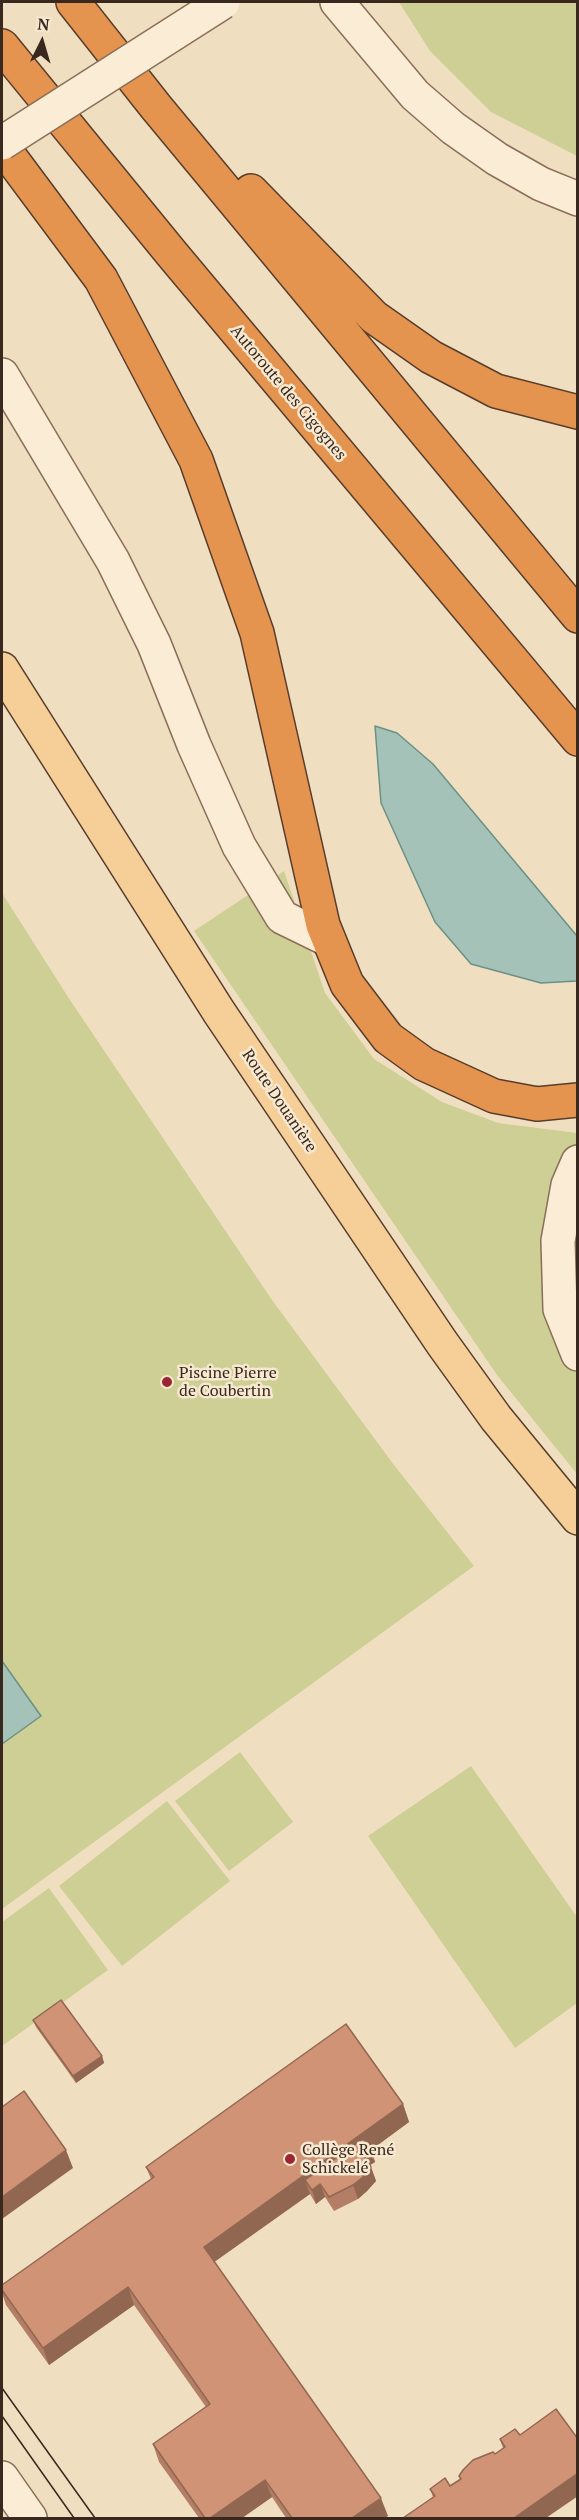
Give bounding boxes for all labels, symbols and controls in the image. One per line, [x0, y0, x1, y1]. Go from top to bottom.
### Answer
north arrow [12, 12, 72, 72]
text: N [37, 13, 51, 36]
street label: Autoroute des Cigognes [226, 322, 350, 464]
street label: Route Douanière [238, 1046, 320, 1156]
place label: Piscine Pierre de Coubertin [179, 1363, 277, 1401]
marker: Piscine Pierre de Coubertin [160, 1375, 174, 1389]
place label: Collège René Schickelé [302, 2140, 394, 2178]
marker: Collège René Schickelé [283, 2152, 297, 2166]

